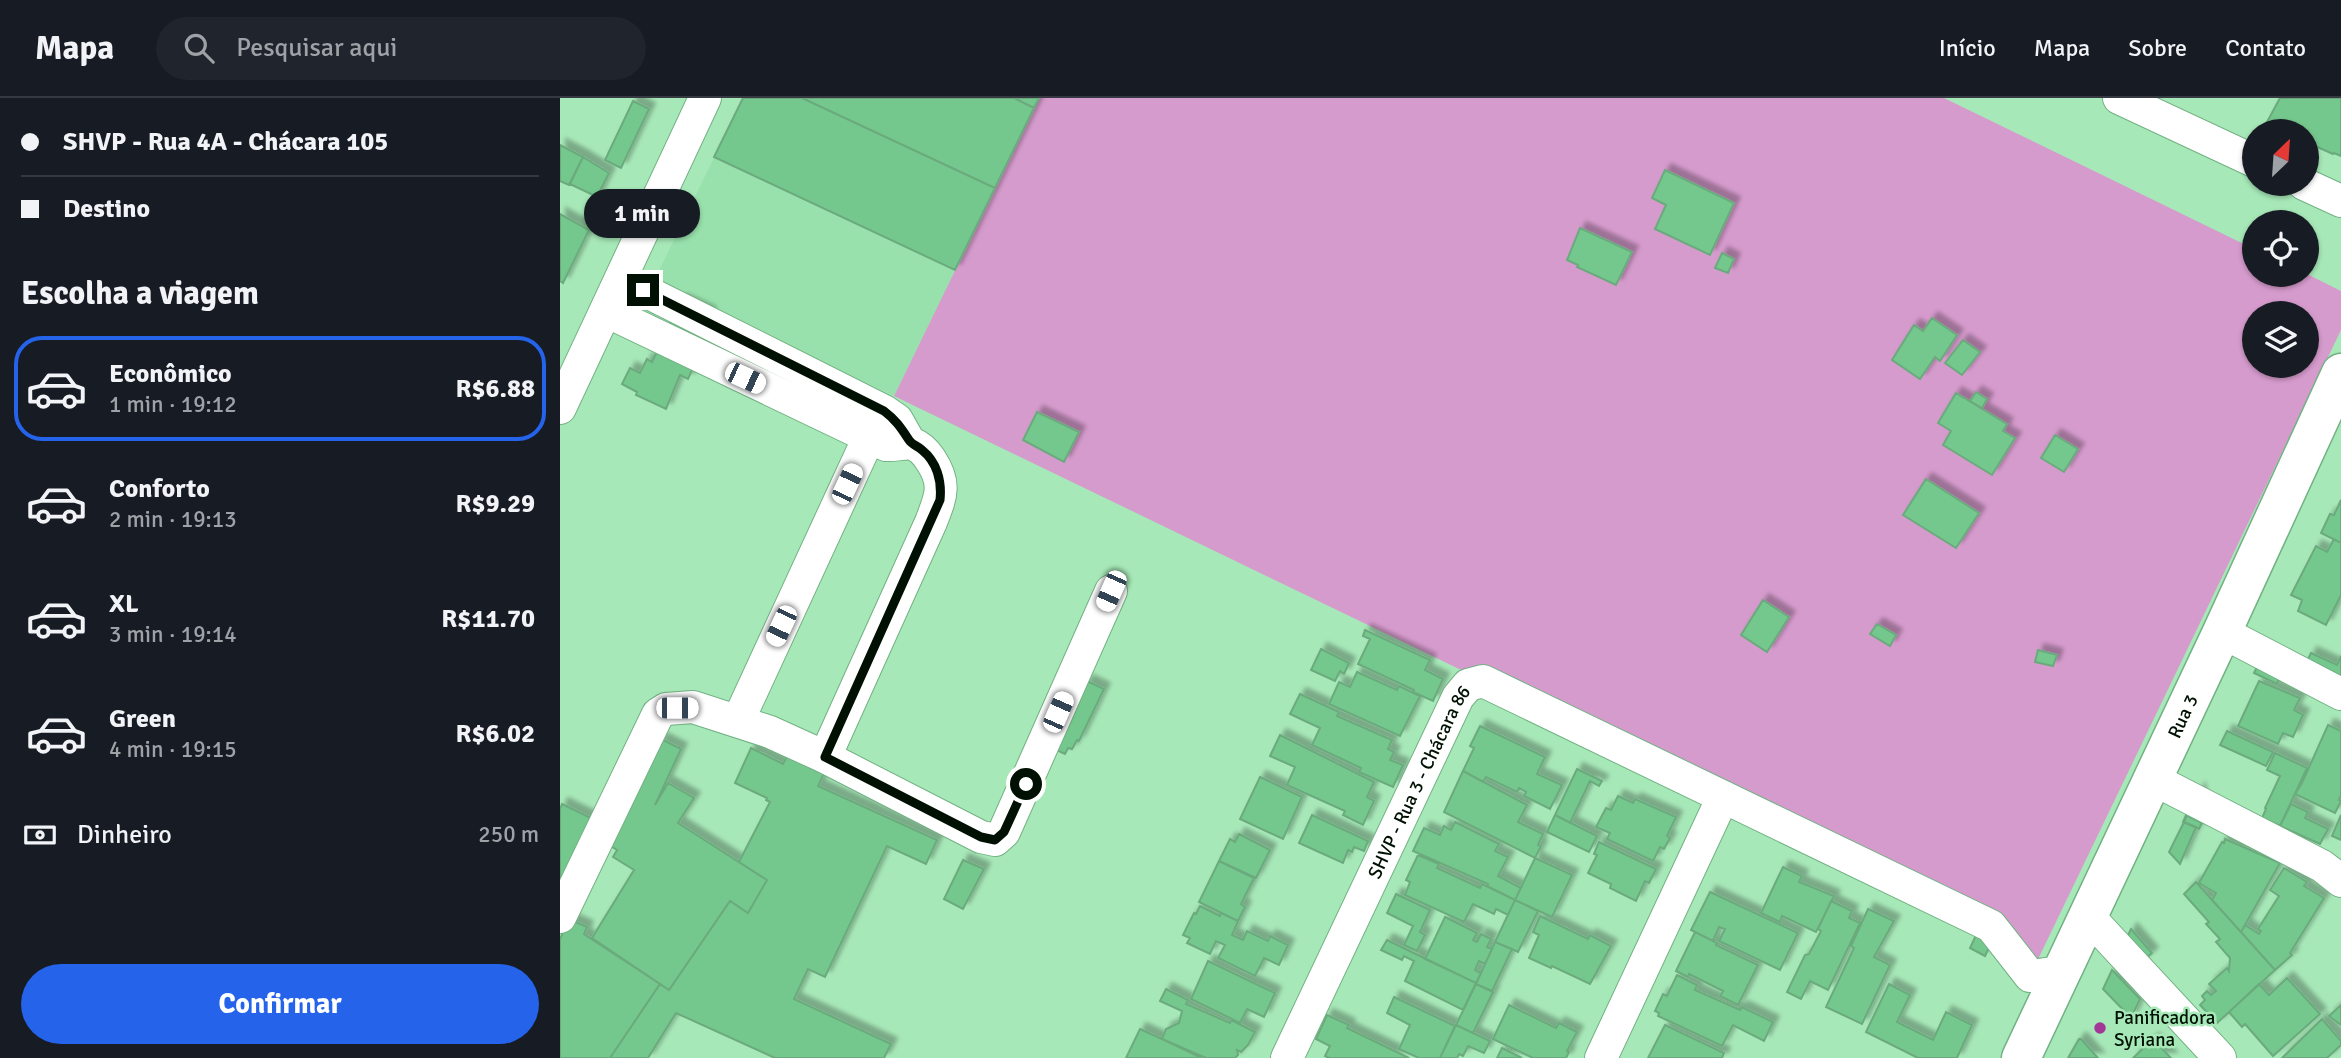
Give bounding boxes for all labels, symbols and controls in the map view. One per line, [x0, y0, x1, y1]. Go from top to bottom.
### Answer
search box [156, 17, 646, 80]
text: Mapa [35, 28, 114, 69]
icon: search [180, 29, 218, 67]
text: Pesquisar aqui [236, 32, 397, 64]
text: Início [1939, 33, 1996, 63]
text: Mapa [2034, 33, 2090, 63]
text: Sobre [2128, 33, 2187, 63]
text: Contato [2225, 33, 2306, 63]
north arrow [2242, 119, 2319, 196]
map controls [2242, 119, 2319, 378]
text: SHVP - Rua 4A - Chácara 105 [63, 126, 388, 158]
callout: 1 min [585, 188, 701, 238]
text: Destino [63, 193, 150, 225]
text: 1 min [614, 199, 670, 228]
button: locate [2242, 210, 2319, 287]
text: Escolha a viagem [21, 274, 259, 313]
route end [627, 274, 659, 306]
button: layers [2242, 301, 2319, 378]
icon: car [25, 357, 88, 420]
text: Econômico [109, 358, 232, 390]
car [722, 360, 769, 396]
text: R$6.88 [455, 373, 535, 405]
text: 1 min · 19:12 [109, 390, 237, 419]
car [829, 461, 866, 507]
icon: car [25, 472, 88, 535]
text: Conforto [109, 473, 210, 505]
text: R$9.29 [455, 488, 535, 520]
text: 2 min · 19:13 [109, 505, 237, 534]
car [1093, 568, 1130, 614]
icon: car [25, 587, 88, 650]
text: XL [109, 588, 139, 620]
text: R$11.70 [441, 603, 535, 635]
car [763, 603, 800, 649]
text: 3 min · 19:14 [109, 620, 237, 649]
street label: SHVP - Rua 3 - Chácara 86 [1363, 680, 1476, 883]
car [1040, 689, 1077, 735]
street label: Rua 3 [2163, 691, 2204, 742]
car [657, 698, 699, 719]
icon: car [25, 702, 88, 765]
text: Green [109, 703, 176, 735]
text: R$6.02 [455, 718, 535, 750]
text: 4 min · 19:15 [109, 735, 237, 764]
route start [1010, 768, 1042, 800]
icon: cash [21, 816, 59, 854]
text: Dinheiro [77, 819, 172, 851]
text: 250 m [478, 820, 539, 849]
button: Confirmar [21, 964, 539, 1044]
place label: Panificadora Syriana [2114, 1006, 2215, 1052]
marker: Panificadora Syriana [2092, 1020, 2108, 1036]

